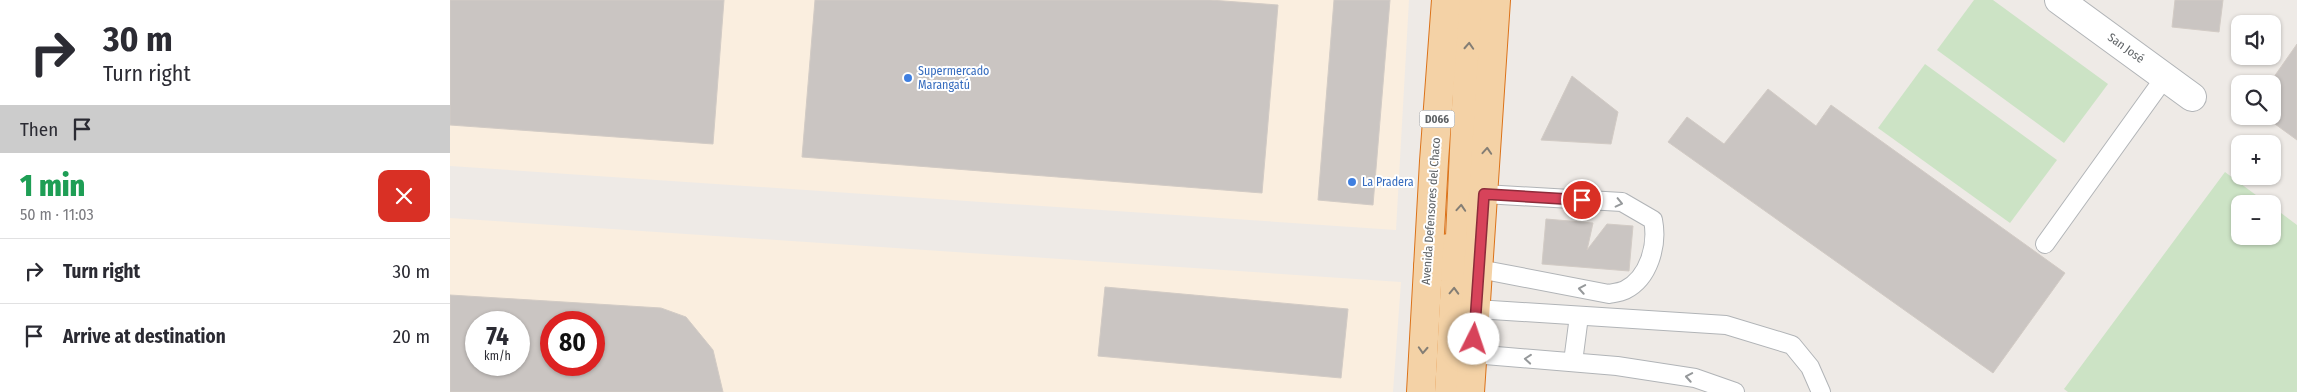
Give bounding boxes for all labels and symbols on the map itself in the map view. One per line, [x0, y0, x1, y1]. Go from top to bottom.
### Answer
street label: San José [2105, 30, 2147, 66]
one-way arrow [1464, 42, 1475, 50]
place label: Supermercado Marangatú [918, 64, 989, 92]
marker: Supermercado Marangatú [902, 72, 914, 84]
road number: D066 [1420, 110, 1454, 128]
street label: Avenida Defensores del Chaco [1419, 137, 1443, 285]
one-way arrow [1481, 147, 1492, 155]
place label: La Pradera [1362, 175, 1414, 189]
marker: La Pradera [1346, 176, 1358, 188]
pin [1561, 179, 1603, 221]
one-way arrow [1615, 197, 1624, 208]
one-way arrow [1456, 204, 1467, 212]
one-way arrow [1578, 284, 1586, 294]
one-way arrow [1449, 287, 1460, 295]
speed limit sign: 80 [540, 311, 605, 376]
position arrow [1447, 312, 1499, 364]
one-way arrow [1418, 347, 1429, 355]
one-way arrow [1524, 353, 1532, 364]
one-way arrow [1685, 372, 1694, 382]

